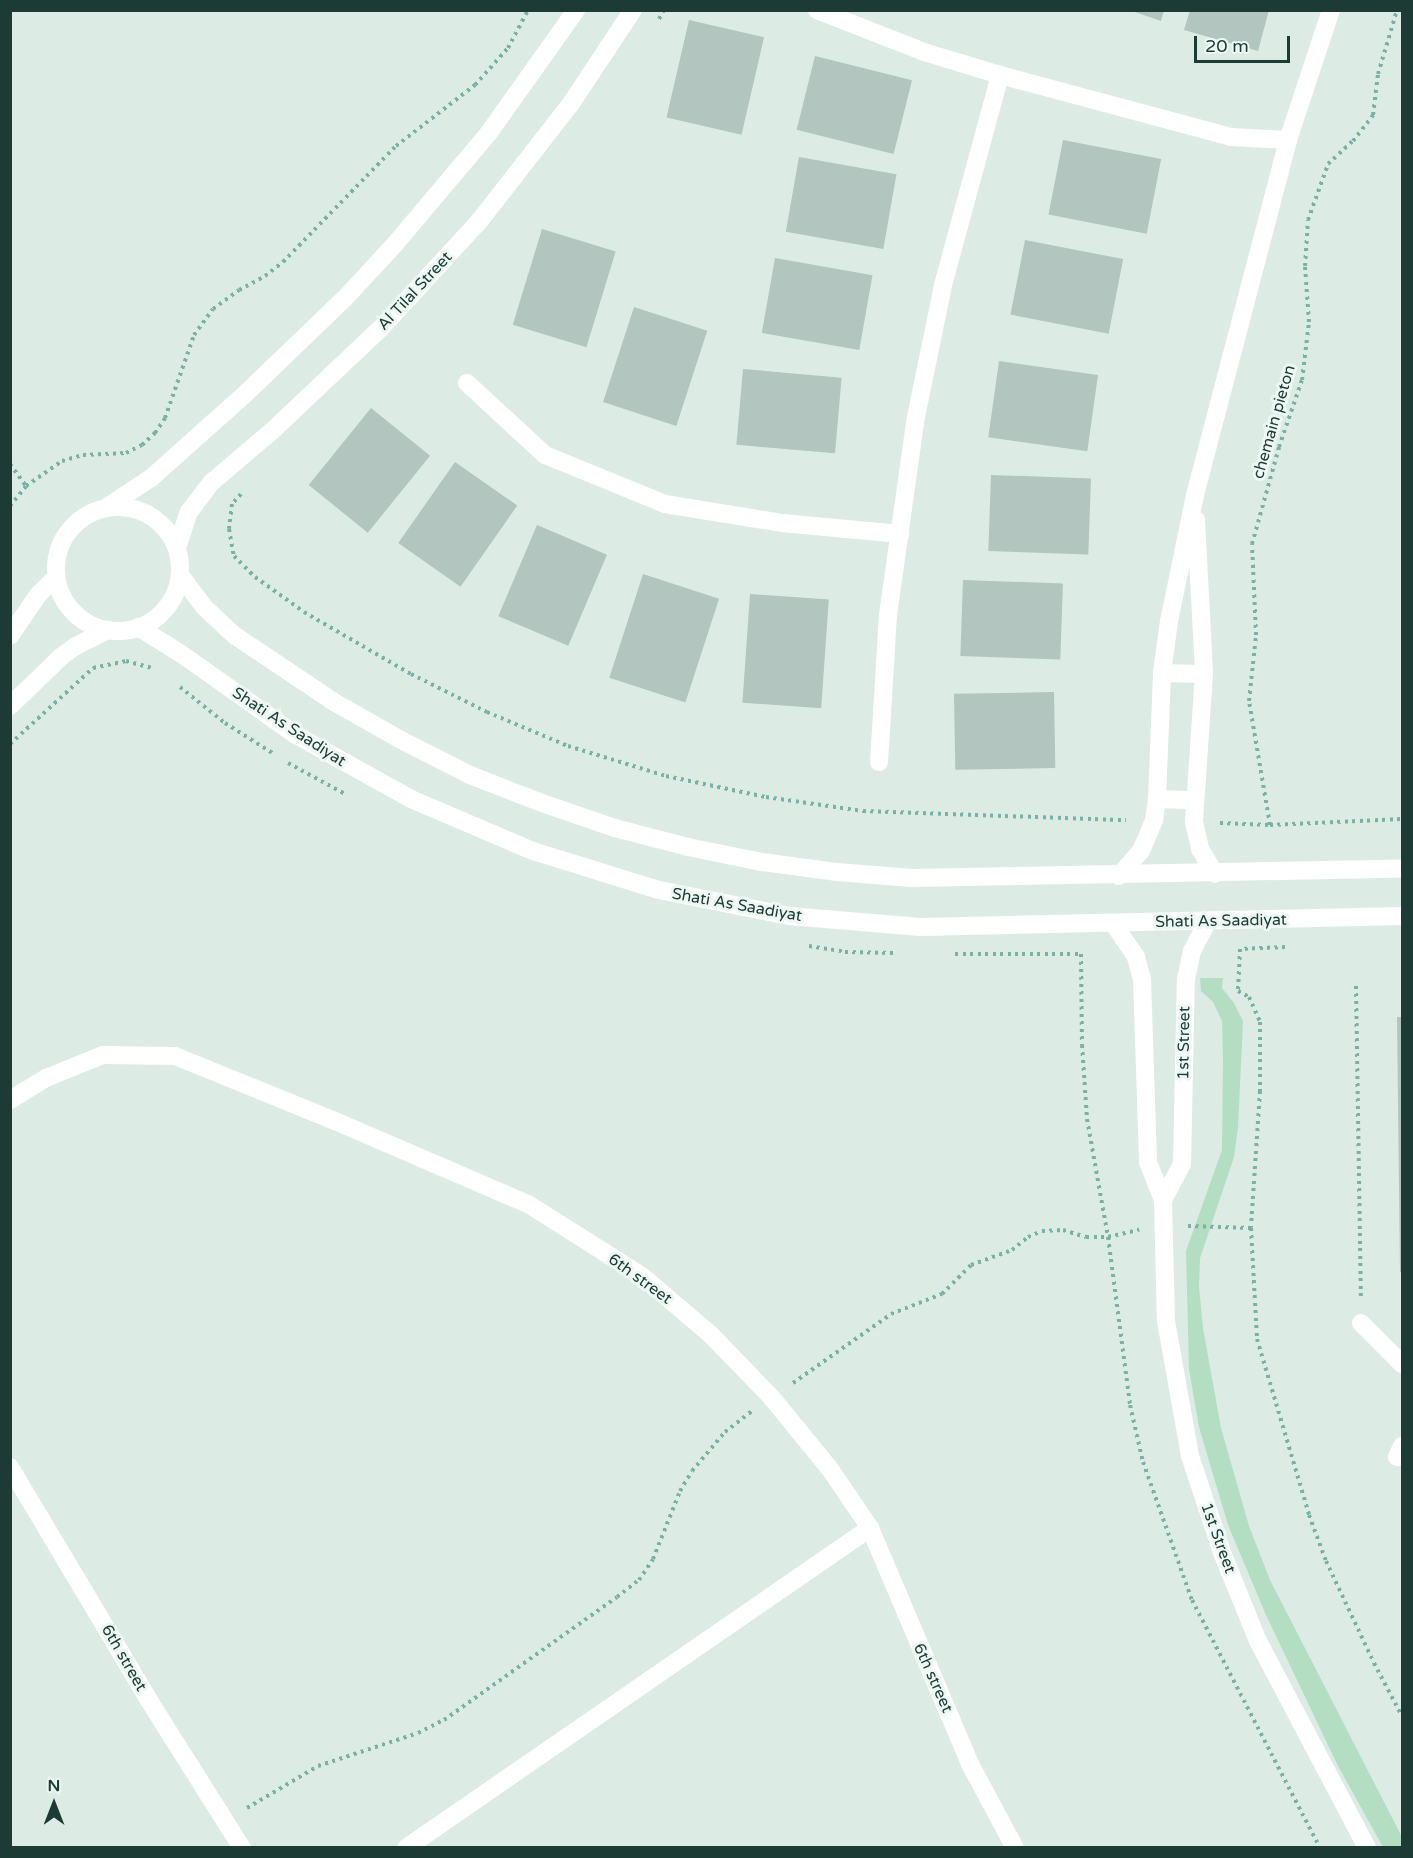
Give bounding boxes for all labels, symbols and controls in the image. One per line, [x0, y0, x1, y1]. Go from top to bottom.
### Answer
scale bar [1197, 24, 1293, 62]
text: 20 m [1205, 35, 1249, 57]
street label: Al Tilal Street [374, 248, 456, 334]
street label: chemain pieton [1249, 363, 1299, 481]
street label: Shati As Saadiyat [229, 683, 349, 771]
street label: Shati As Saadiyat [671, 884, 803, 926]
street label: Shati As Saadiyat [1155, 910, 1287, 932]
street label: 1st Street [1174, 1006, 1194, 1080]
street label: 6th street [604, 1250, 676, 1308]
street label: 1st Street [1196, 1500, 1240, 1576]
street label: 6th street [97, 1621, 151, 1695]
street label: 6th street [909, 1640, 957, 1716]
north arrow [24, 1774, 84, 1834]
text: N [48, 1776, 60, 1796]

